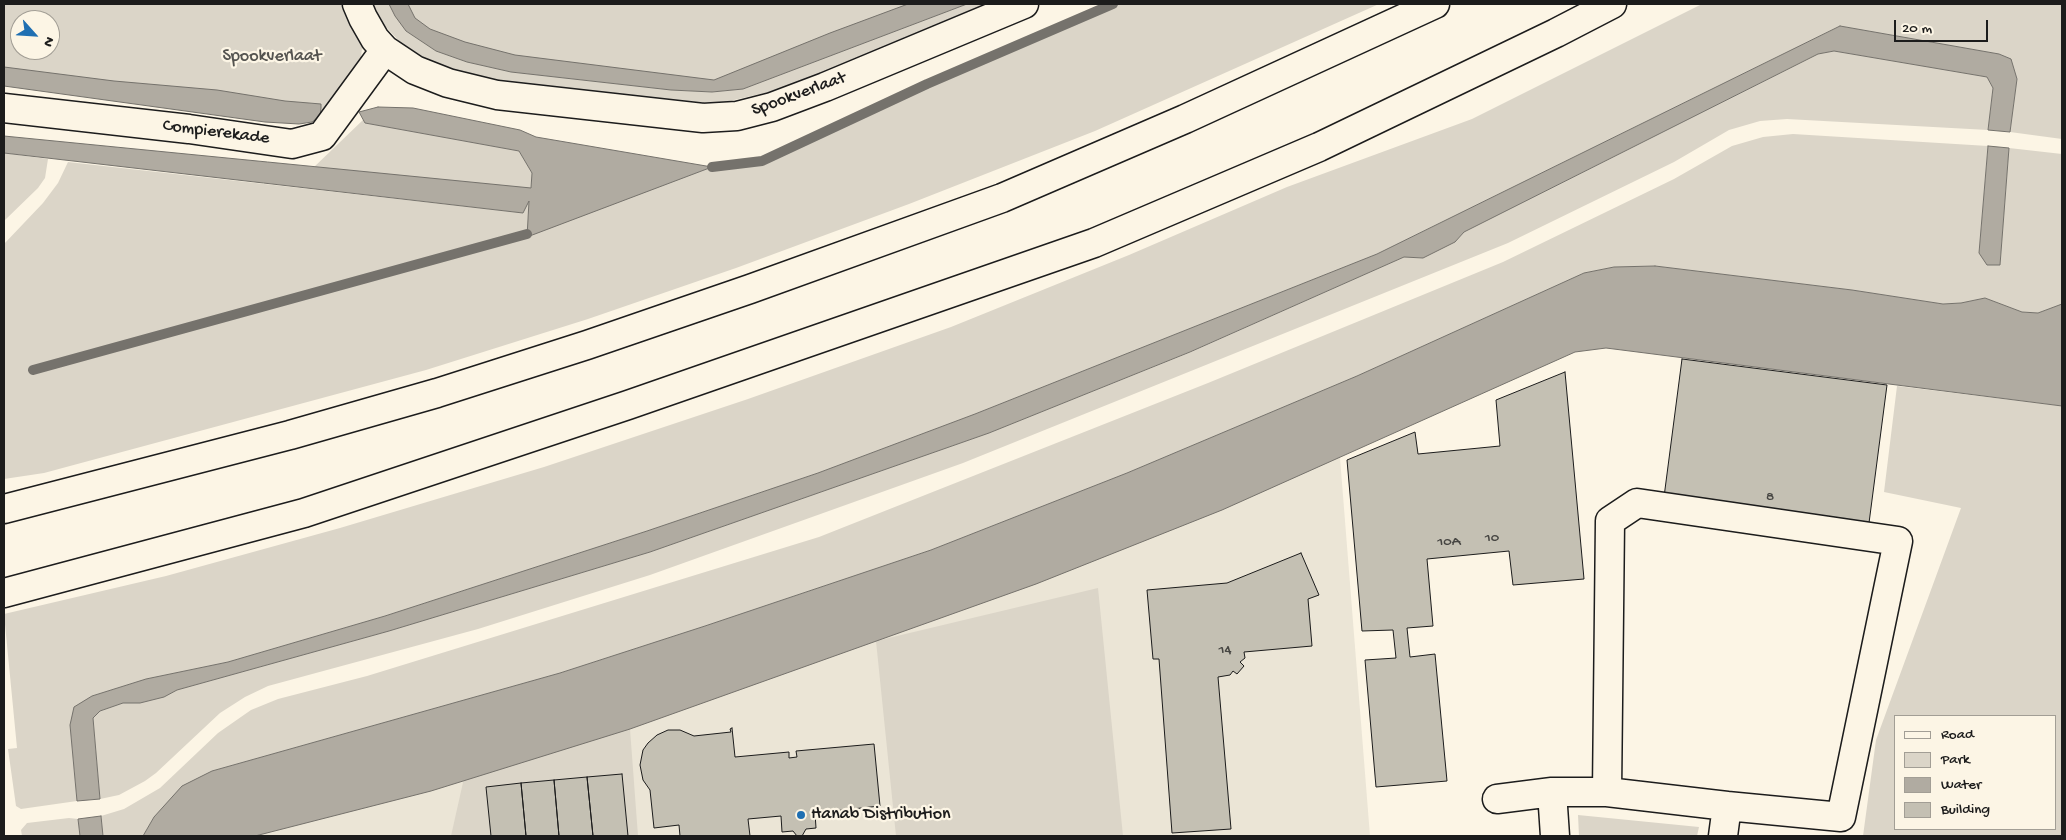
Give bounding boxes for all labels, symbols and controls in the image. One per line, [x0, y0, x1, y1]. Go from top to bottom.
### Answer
north arrow [10, 10, 60, 60]
scale bar [1896, 10, 1990, 42]
text: 20 m [1902, 20, 1932, 38]
text: N [38, 34, 58, 49]
park label: Spookverlaat [223, 46, 321, 68]
street label: Spookverlaat [749, 68, 849, 122]
street label: Compierekade [161, 116, 271, 150]
house number: 8 [1766, 489, 1774, 507]
house number: 10 [1485, 530, 1499, 548]
house number: 10A [1437, 534, 1461, 552]
house number: 14 [1218, 642, 1232, 660]
legend [1894, 715, 2056, 830]
text: Road [1941, 726, 1974, 744]
text: Park [1941, 751, 1970, 769]
text: Water [1941, 776, 1981, 794]
text: Building [1941, 801, 1990, 819]
place label: Hanab Distribution [811, 804, 951, 826]
marker: Hanab Distribution [795, 809, 807, 821]

